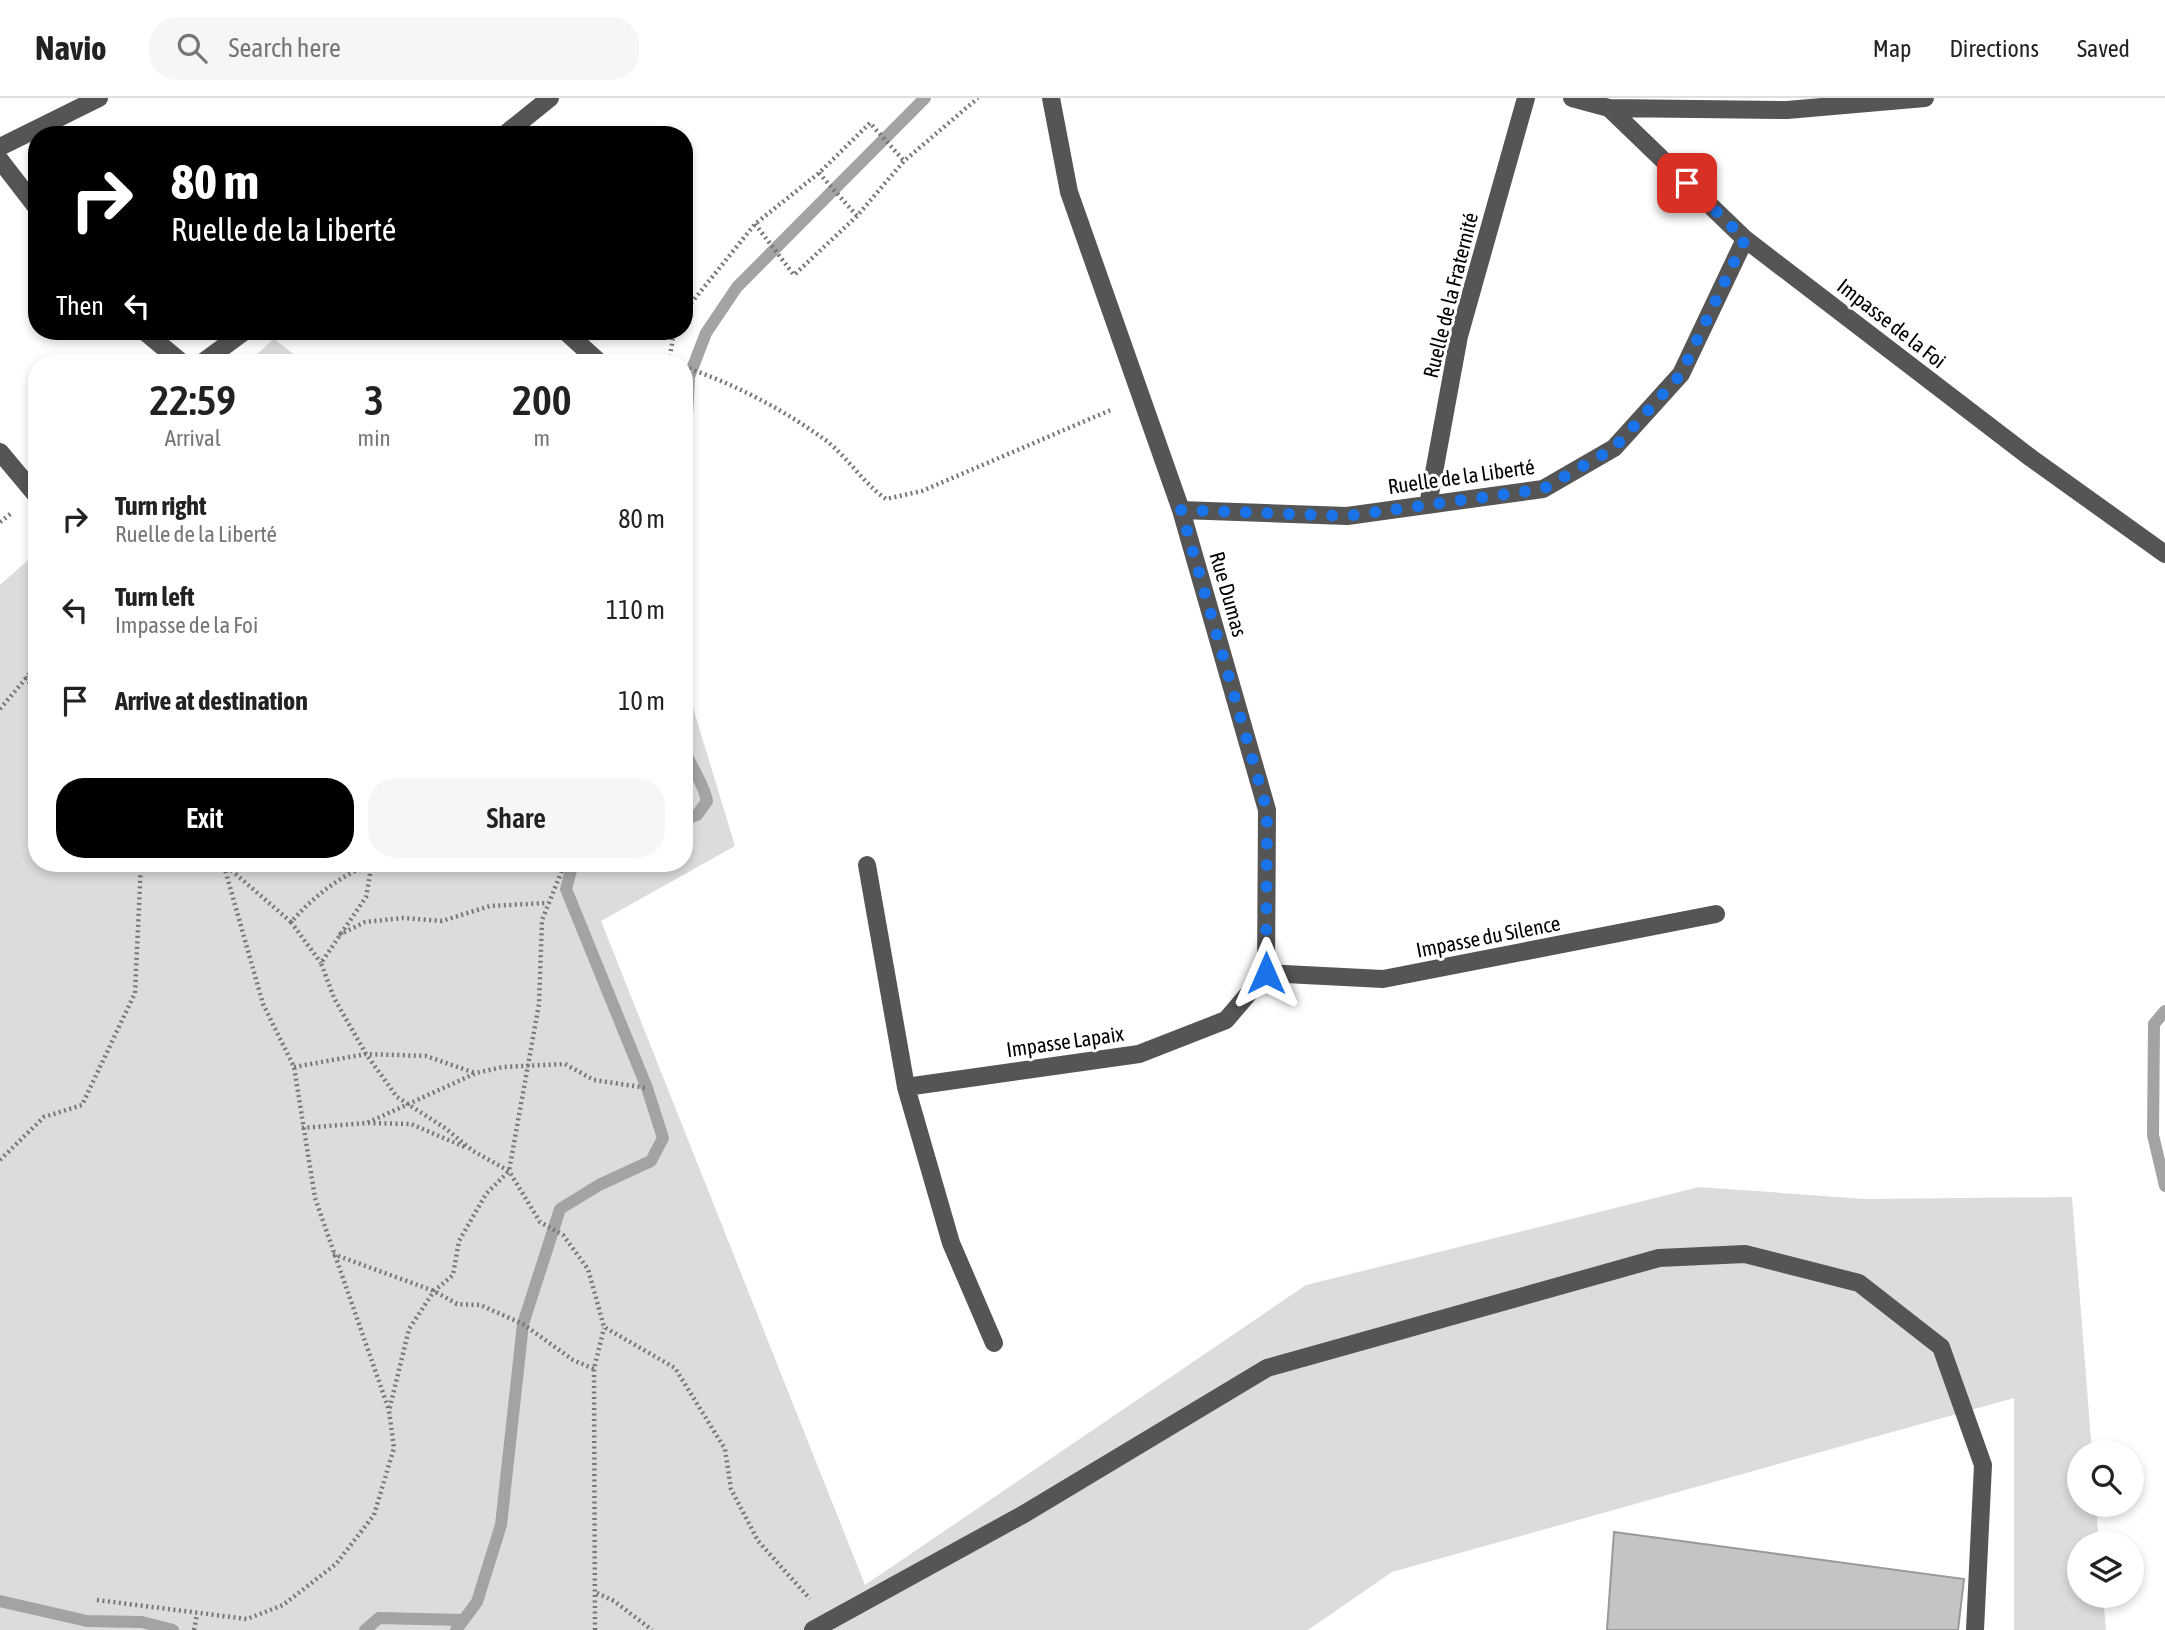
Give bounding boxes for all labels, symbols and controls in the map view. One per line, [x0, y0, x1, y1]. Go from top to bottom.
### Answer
search box [149, 17, 639, 80]
text: Navio [35, 29, 107, 67]
icon: search [173, 29, 211, 67]
text: Search here [229, 33, 341, 63]
text: Map [1873, 35, 1911, 62]
text: Directions [1949, 35, 2039, 62]
text: Saved [2077, 35, 2130, 62]
text: 80 m [171, 153, 259, 209]
pin [1657, 153, 1717, 213]
icon: right [56, 154, 147, 245]
icon: arrive [1668, 164, 1706, 202]
street label: Ruelle de la Fraternité [1418, 210, 1482, 380]
text: Ruelle de la Liberté [171, 211, 396, 248]
street label: Impasse de la Foi [1833, 273, 1951, 373]
icon: left [118, 287, 156, 325]
text: Then [56, 291, 104, 321]
text: 22:59 [150, 376, 236, 424]
text: 3 [364, 376, 384, 424]
text: 200 [512, 376, 571, 424]
text: Arrival [165, 425, 221, 451]
text: min [358, 425, 391, 451]
text: m [534, 425, 550, 451]
street label: Ruelle de la Liberté [1386, 454, 1536, 498]
text: Turn right [115, 491, 206, 521]
icon: right [56, 500, 94, 538]
text: 80 m [618, 504, 665, 534]
text: Ruelle de la Liberté [115, 521, 277, 547]
street label: Rue Dumas [1205, 549, 1253, 639]
text: Turn left [115, 582, 195, 612]
icon: left [56, 591, 94, 629]
text: 110 m [606, 595, 665, 625]
text: Impasse de la Foi [115, 612, 258, 638]
icon: arrive [56, 682, 94, 720]
text: Arrive at destination [115, 686, 308, 716]
text: 10 m [618, 686, 665, 716]
button: Exit [56, 778, 354, 858]
button: Share [368, 778, 665, 858]
street label: Impasse du Silence [1414, 910, 1562, 962]
position arrow [1229, 936, 1303, 1010]
street label: Impasse Lapaix [1005, 1021, 1126, 1061]
map controls [2067, 1440, 2144, 1608]
button: search [2067, 1440, 2144, 1517]
button: layers [2067, 1531, 2144, 1608]

